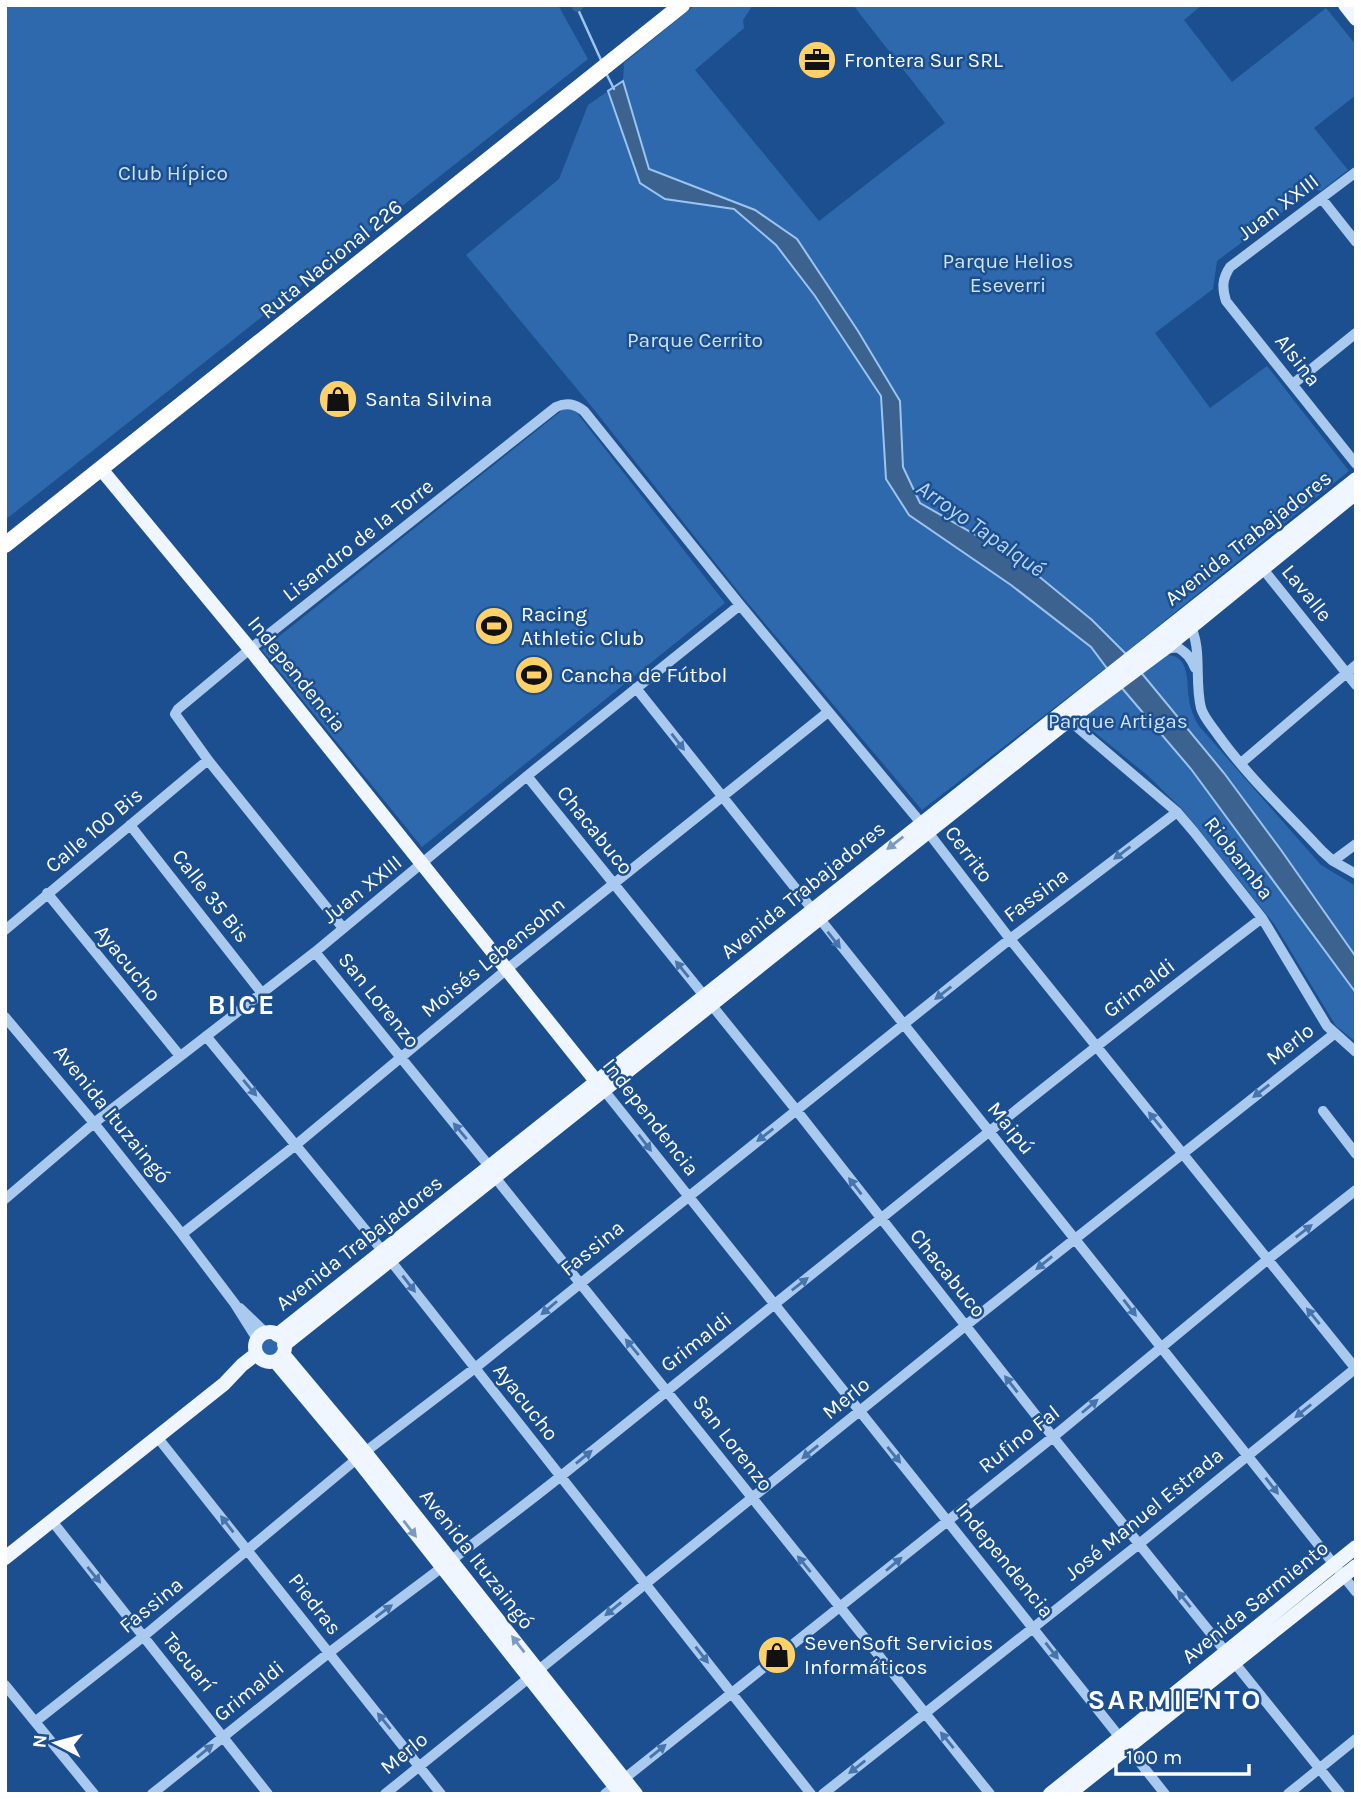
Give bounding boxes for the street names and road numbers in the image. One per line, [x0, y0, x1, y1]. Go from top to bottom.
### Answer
street label: Juan XXIII [1233, 169, 1323, 245]
street label: Ruta Nacional 226 [255, 194, 407, 324]
street label: Alsina [1270, 329, 1326, 391]
street label: Avenida Trabajadores [1160, 466, 1336, 610]
street label: Lisandro de la Torre [278, 474, 438, 606]
street label: Lavalle [1277, 560, 1337, 626]
street label: Independencia [243, 611, 351, 737]
street label: Chacabuco [552, 781, 638, 879]
street label: Calle 100 Bis [41, 783, 147, 877]
street label: Riobamba [1199, 812, 1279, 904]
street label: Avenida Trabajadores [716, 816, 890, 964]
street label: Cerrito [940, 821, 998, 887]
street label: Calle 35 Bis [167, 845, 255, 947]
street label: Juan XXIII [318, 850, 406, 928]
street label: Fassina [999, 863, 1073, 927]
street label: Moisés Lebensohn [416, 892, 570, 1022]
street label: Ayacucho [90, 920, 166, 1006]
street label: San Lorenzo [333, 947, 425, 1053]
street label: Grimaldi [1099, 953, 1179, 1023]
street label: Merlo [1262, 1018, 1318, 1070]
street label: Avenida Ituzaingó [49, 1040, 175, 1188]
street label: Independencia [598, 1054, 704, 1180]
street label: Maipú [983, 1097, 1039, 1159]
street label: Avenida Trabajadores [271, 1171, 447, 1315]
street label: Fassina [555, 1215, 629, 1281]
street label: Chacabuco [905, 1224, 991, 1322]
street label: Grimaldi [656, 1307, 736, 1377]
street label: Ayacucho [488, 1359, 564, 1445]
street label: Merlo [818, 1372, 874, 1424]
street label: San Lorenzo [688, 1390, 778, 1496]
street label: Rufino Fal [974, 1400, 1064, 1478]
street label: José Manuel Estrada [1060, 1443, 1228, 1585]
street label: Avenida Ituzaingó [415, 1484, 539, 1634]
street label: Independencia [951, 1497, 1059, 1623]
street label: Avenida Sarmiento [1177, 1536, 1333, 1668]
street label: Piedras [284, 1569, 346, 1639]
street label: Fassina [114, 1572, 188, 1638]
street label: Tacuarí [158, 1628, 221, 1697]
street label: Grimaldi [209, 1656, 289, 1726]
street label: Merlo [376, 1727, 432, 1779]

